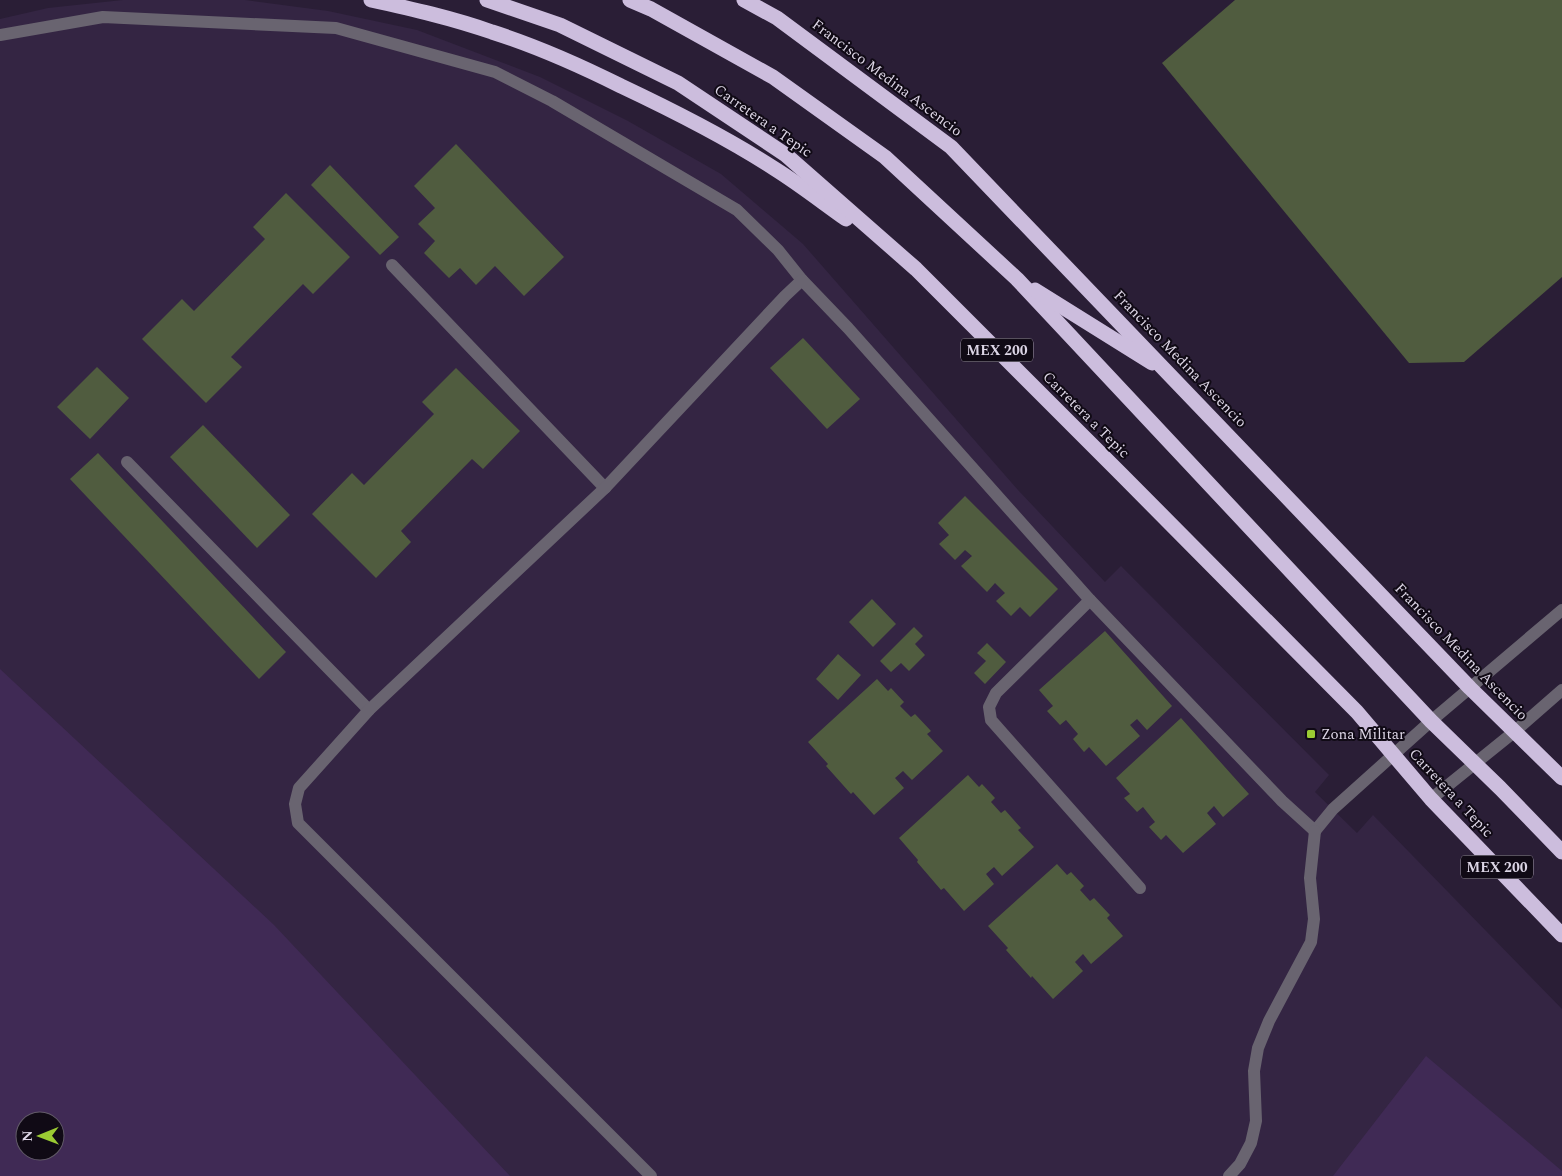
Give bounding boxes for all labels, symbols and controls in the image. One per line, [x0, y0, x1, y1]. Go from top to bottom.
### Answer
street label: Francisco Medina Ascencio [807, 14, 967, 142]
street label: Carretera a Tepic [709, 79, 817, 163]
street label: Francisco Medina Ascencio [1108, 285, 1252, 433]
road number: MEX 200 [961, 338, 1033, 362]
street label: Carretera a Tepic [1037, 366, 1135, 464]
street label: Francisco Medina Ascencio [1389, 578, 1533, 726]
place label: Zona Militar [1321, 723, 1405, 746]
marker: Zona Militar [1305, 728, 1317, 740]
street label: Carretera a Tepic [1403, 743, 1499, 843]
road number: MEX 200 [1461, 856, 1533, 879]
north arrow [15, 1111, 65, 1161]
text: N [17, 1130, 38, 1142]

